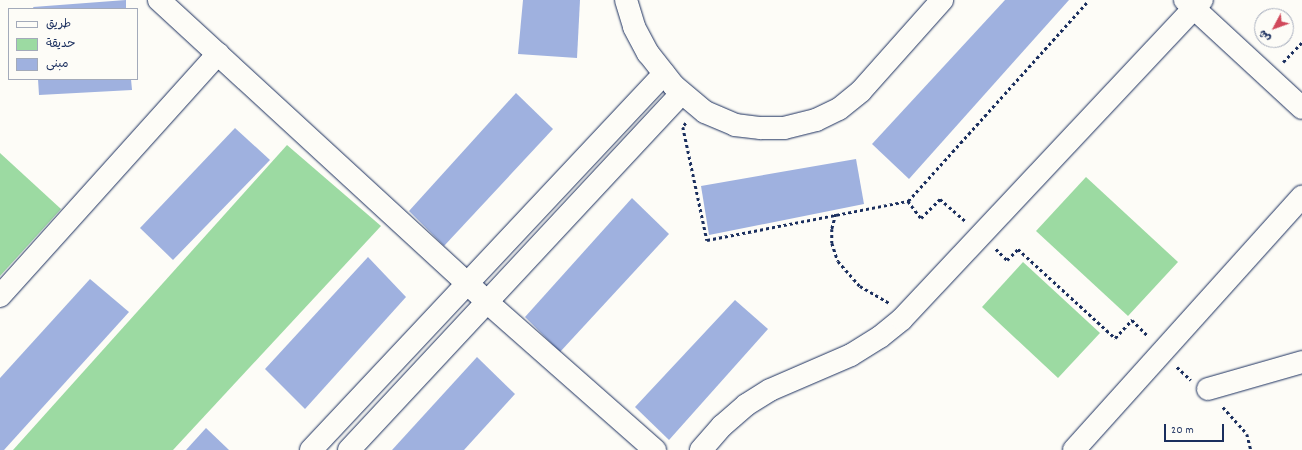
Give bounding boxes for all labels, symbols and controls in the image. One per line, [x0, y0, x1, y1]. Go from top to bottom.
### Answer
legend [8, 8, 138, 80]
north arrow [1254, 8, 1294, 48]
text: طريق [46, 16, 71, 33]
text: ش [1256, 25, 1276, 45]
text: حديقة [46, 36, 75, 53]
text: مبنى [46, 56, 69, 73]
scale bar [1166, 416, 1226, 442]
text: 20 m [1171, 422, 1194, 439]

